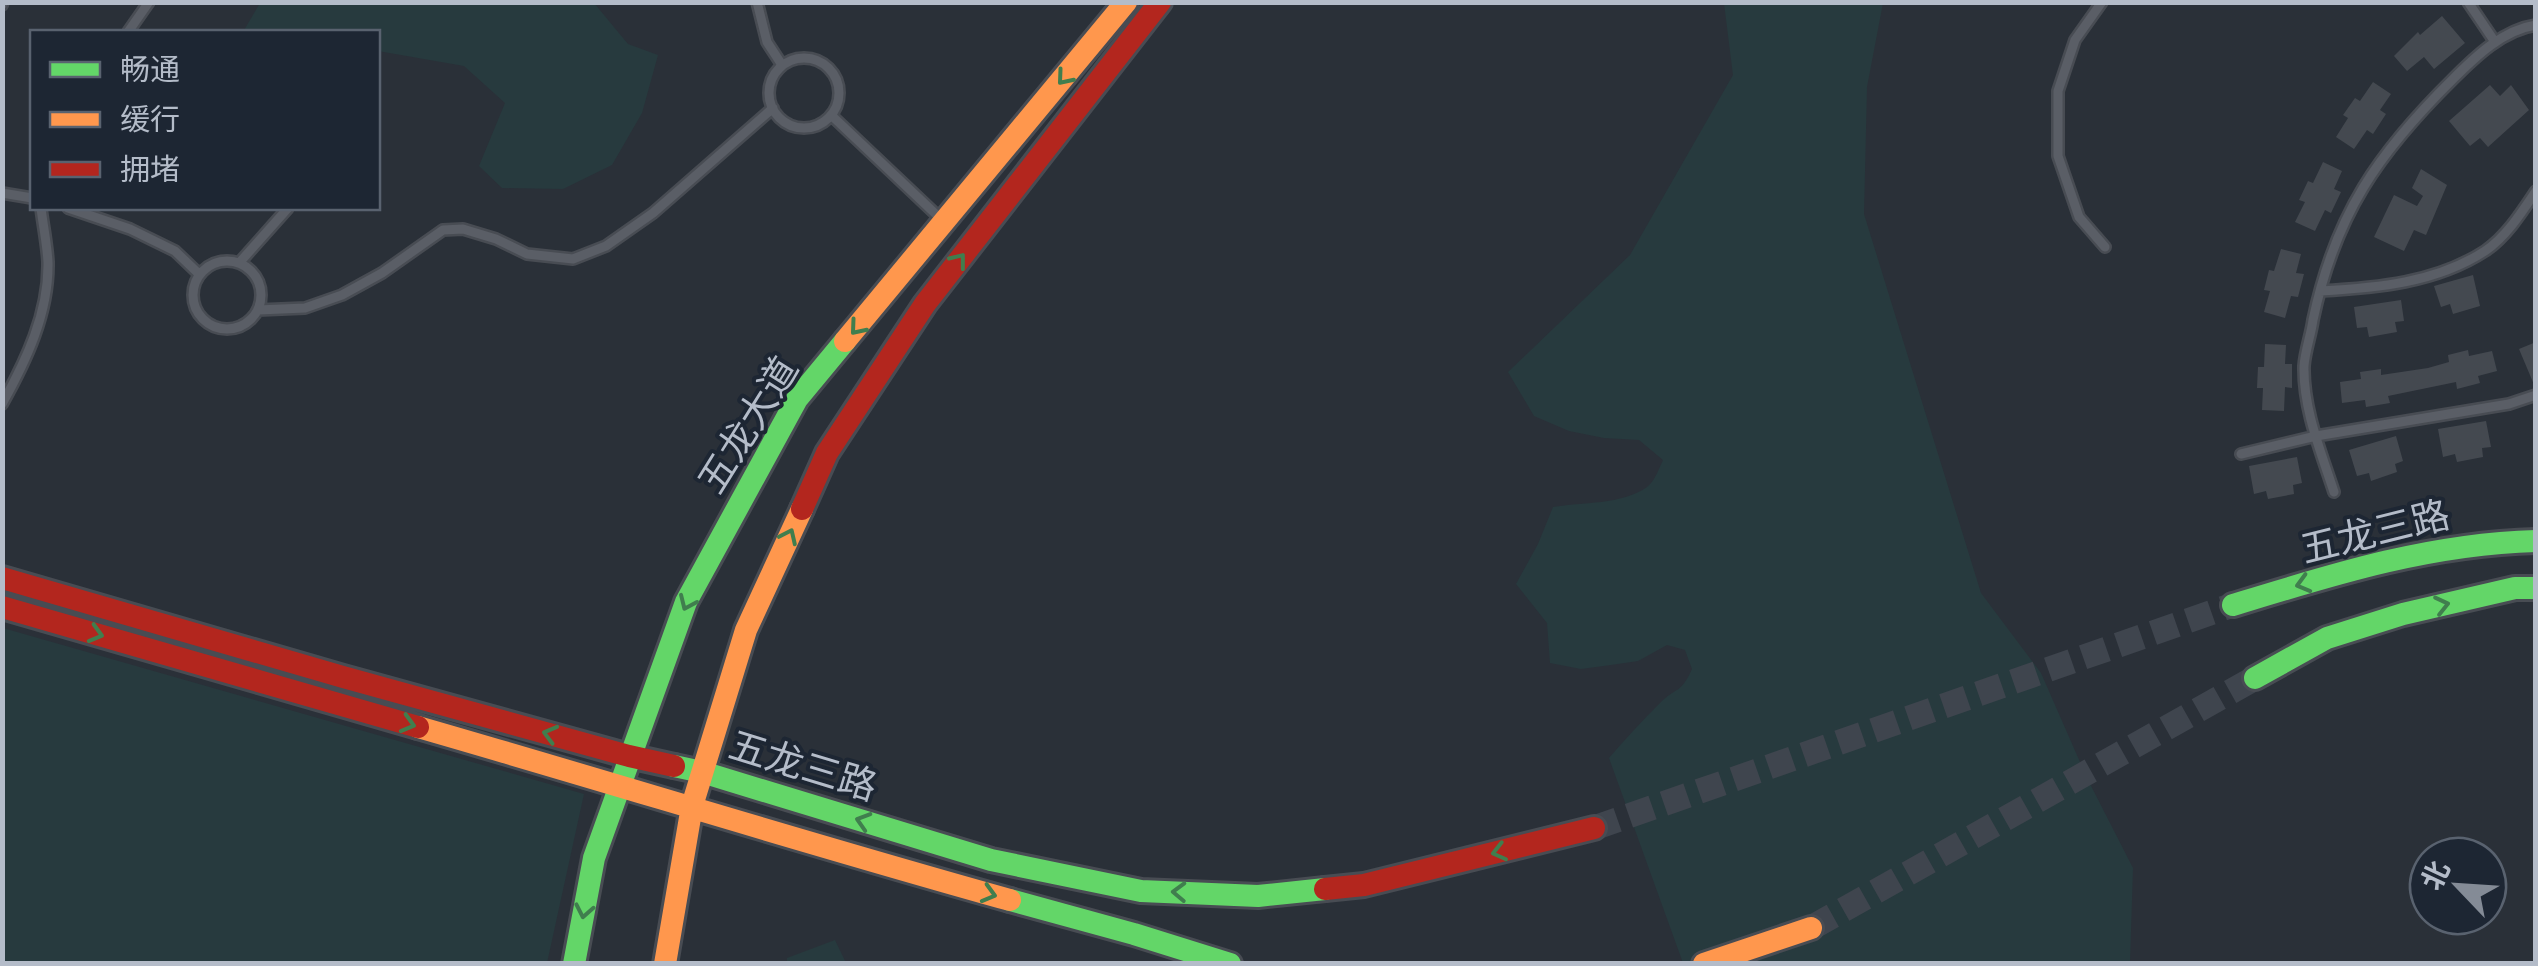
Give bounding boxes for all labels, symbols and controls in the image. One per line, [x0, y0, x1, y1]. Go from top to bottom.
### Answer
legend [30, 30, 380, 210]
text: 畅通 [120, 53, 180, 89]
one-way arrow [1058, 66, 1076, 84]
text: 缓行 [120, 103, 180, 139]
text: 拥堵 [120, 153, 180, 189]
one-way arrow [947, 253, 965, 271]
one-way arrow [850, 316, 868, 334]
street label: 五龙大道 [690, 349, 809, 502]
street label: 五龙三路 [2296, 493, 2455, 574]
one-way arrow [777, 528, 797, 546]
one-way arrow [2295, 573, 2312, 594]
one-way arrow [679, 593, 699, 611]
one-way arrow [2434, 596, 2451, 617]
one-way arrow [87, 622, 104, 643]
one-way arrow [399, 712, 416, 733]
street label: 五龙三路 [723, 724, 882, 811]
one-way arrow [542, 725, 559, 746]
one-way arrow [855, 812, 872, 833]
north arrow [2408, 836, 2508, 936]
one-way arrow [1491, 840, 1508, 861]
text: 北 [2416, 856, 2458, 896]
one-way arrow [1171, 882, 1187, 903]
one-way arrow [980, 883, 997, 904]
one-way arrow [574, 902, 595, 919]

